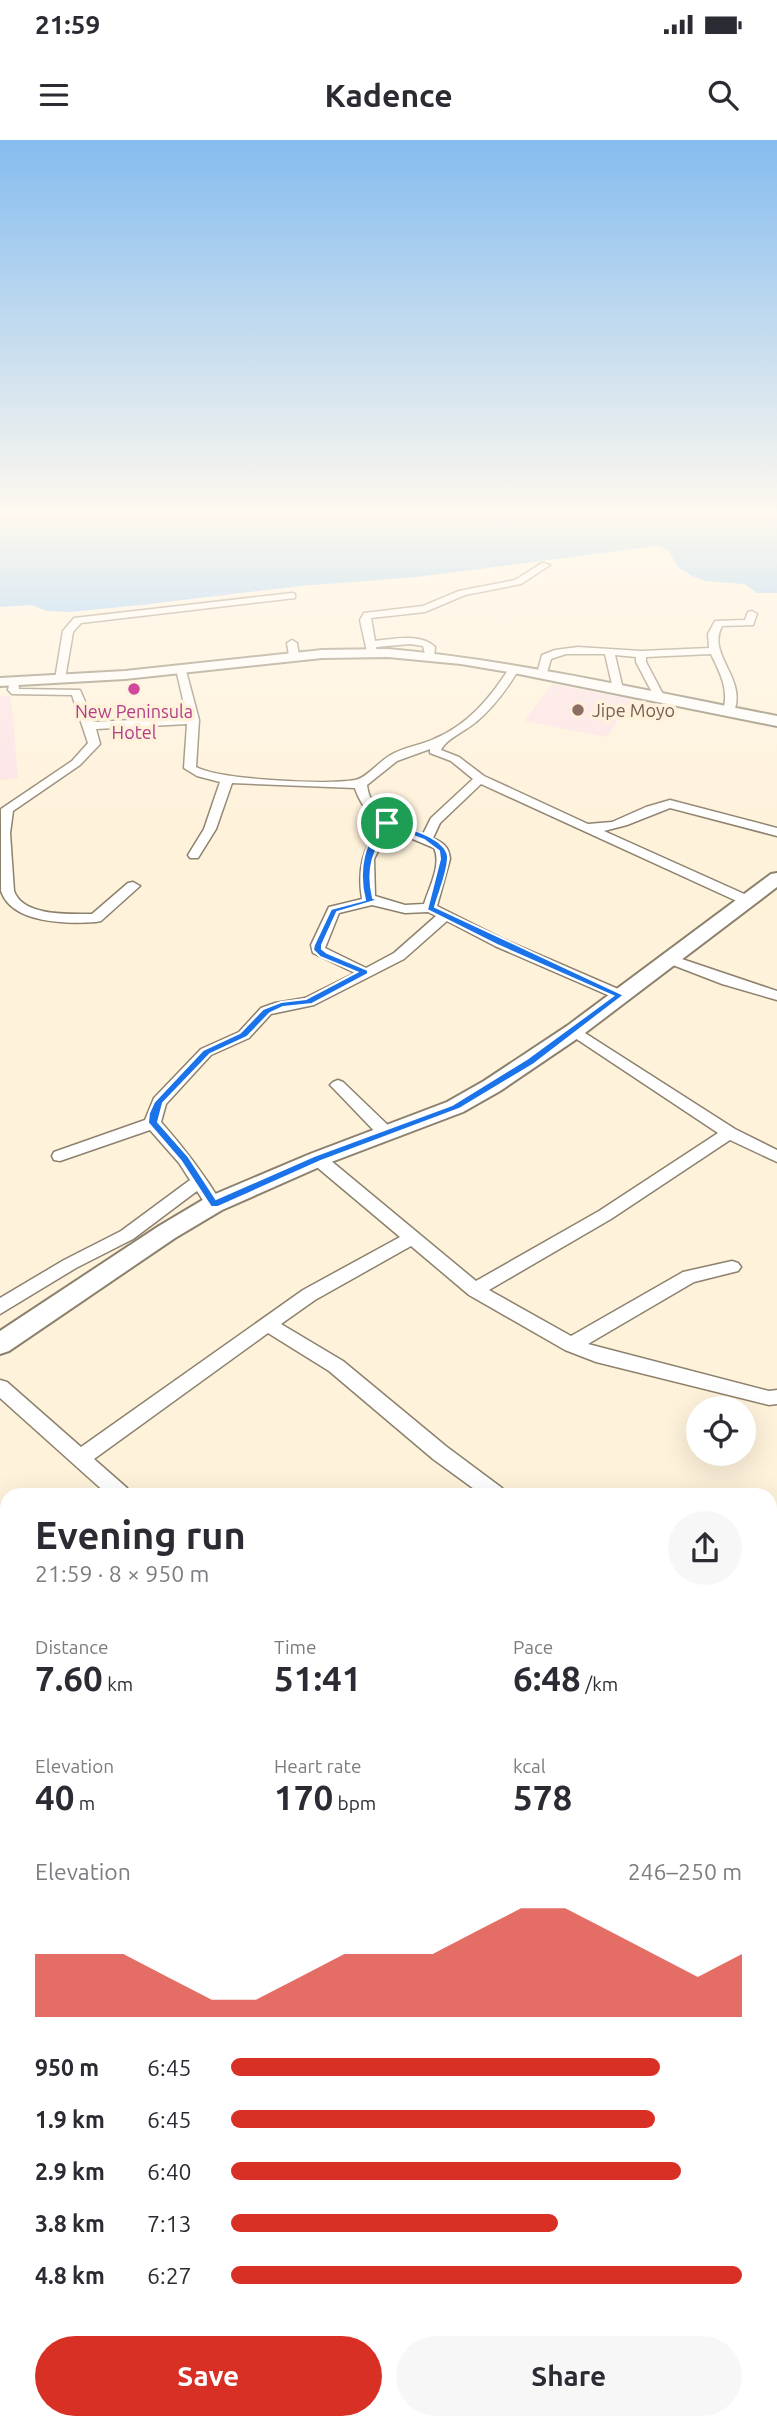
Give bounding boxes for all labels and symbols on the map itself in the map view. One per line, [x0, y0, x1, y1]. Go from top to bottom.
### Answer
marker: New Peninsula Hotel [126, 681, 142, 697]
place label: Jipe Moyo [592, 700, 675, 720]
place label: New Peninsula Hotel [75, 701, 193, 742]
marker: Jipe Moyo [570, 702, 586, 718]
pin [357, 793, 417, 853]

